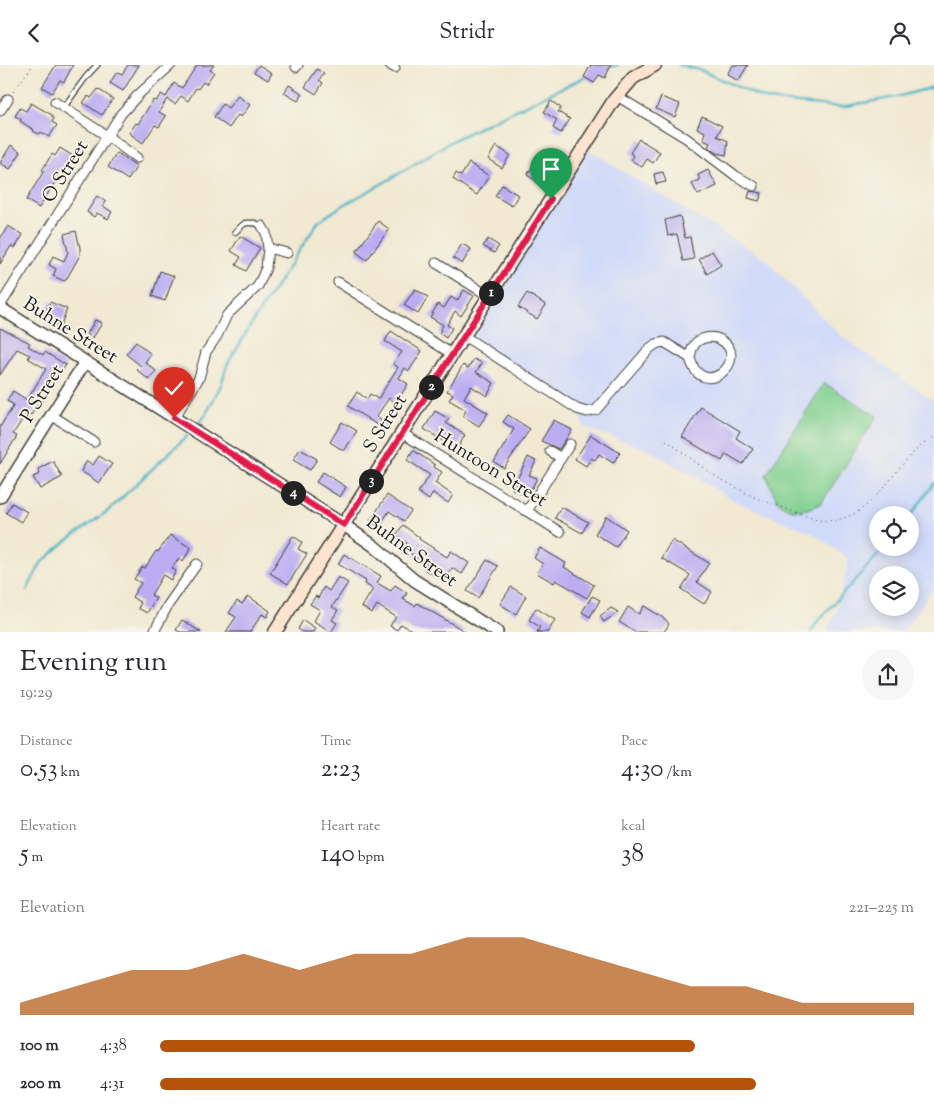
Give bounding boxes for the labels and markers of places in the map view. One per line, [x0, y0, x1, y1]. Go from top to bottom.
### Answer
pin [530, 148, 572, 199]
pin: 1 [478, 281, 504, 305]
pin [153, 367, 195, 418]
pin: 2 [418, 375, 444, 399]
pin: 3 [358, 469, 384, 493]
pin: 4 [280, 481, 306, 505]

